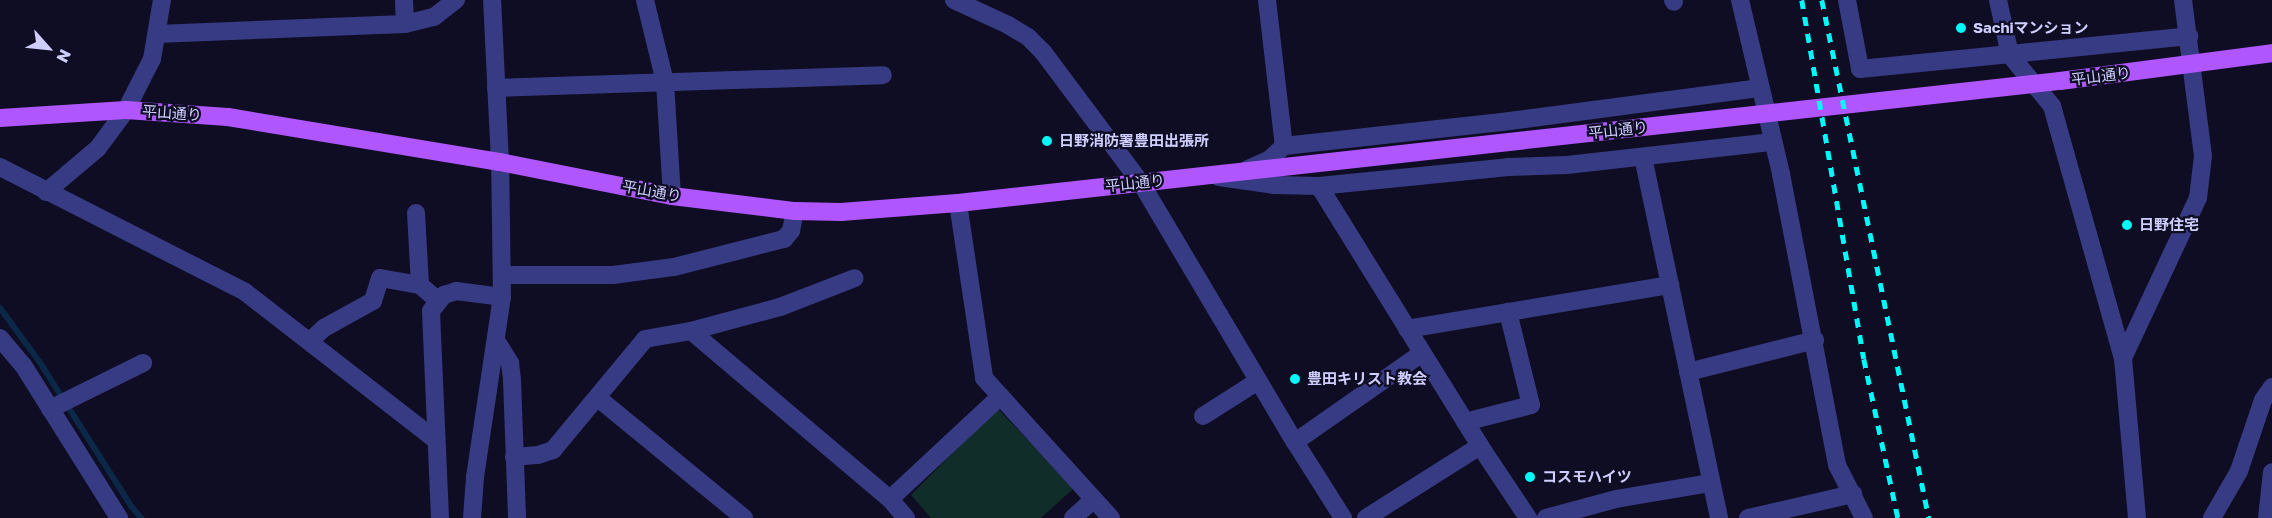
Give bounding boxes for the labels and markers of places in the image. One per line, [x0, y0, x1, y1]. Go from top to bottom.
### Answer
place label: Sachiマンション [1973, 19, 2089, 37]
marker: Sachiマンション [1954, 21, 1968, 35]
place label: 日野消防署豊田出張所 [1059, 132, 1209, 150]
marker: 日野消防署豊田出張所 [1040, 134, 1054, 148]
place label: 日野住宅 [2139, 216, 2199, 234]
marker: 日野住宅 [2120, 218, 2134, 232]
place label: 豊田キリスト教会 [1307, 370, 1427, 388]
marker: 豊田キリスト教会 [1288, 372, 1302, 386]
place label: コスモハイツ [1542, 468, 1632, 486]
marker: コスモハイツ [1523, 470, 1537, 484]

